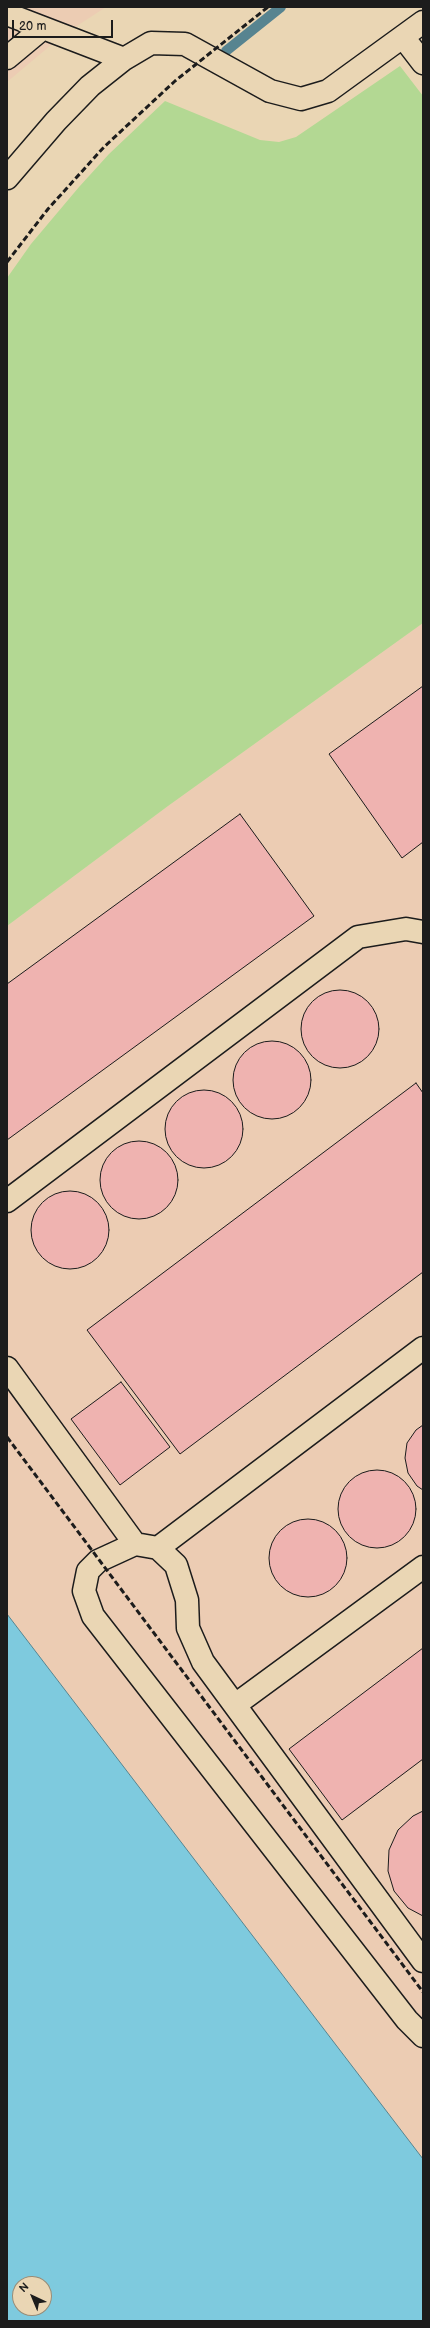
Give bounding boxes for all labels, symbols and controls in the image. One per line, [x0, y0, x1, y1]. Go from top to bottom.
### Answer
scale bar [14, 12, 115, 38]
text: 20 m [19, 19, 46, 34]
north arrow [12, 2276, 52, 2316]
text: N [17, 2280, 31, 2295]

